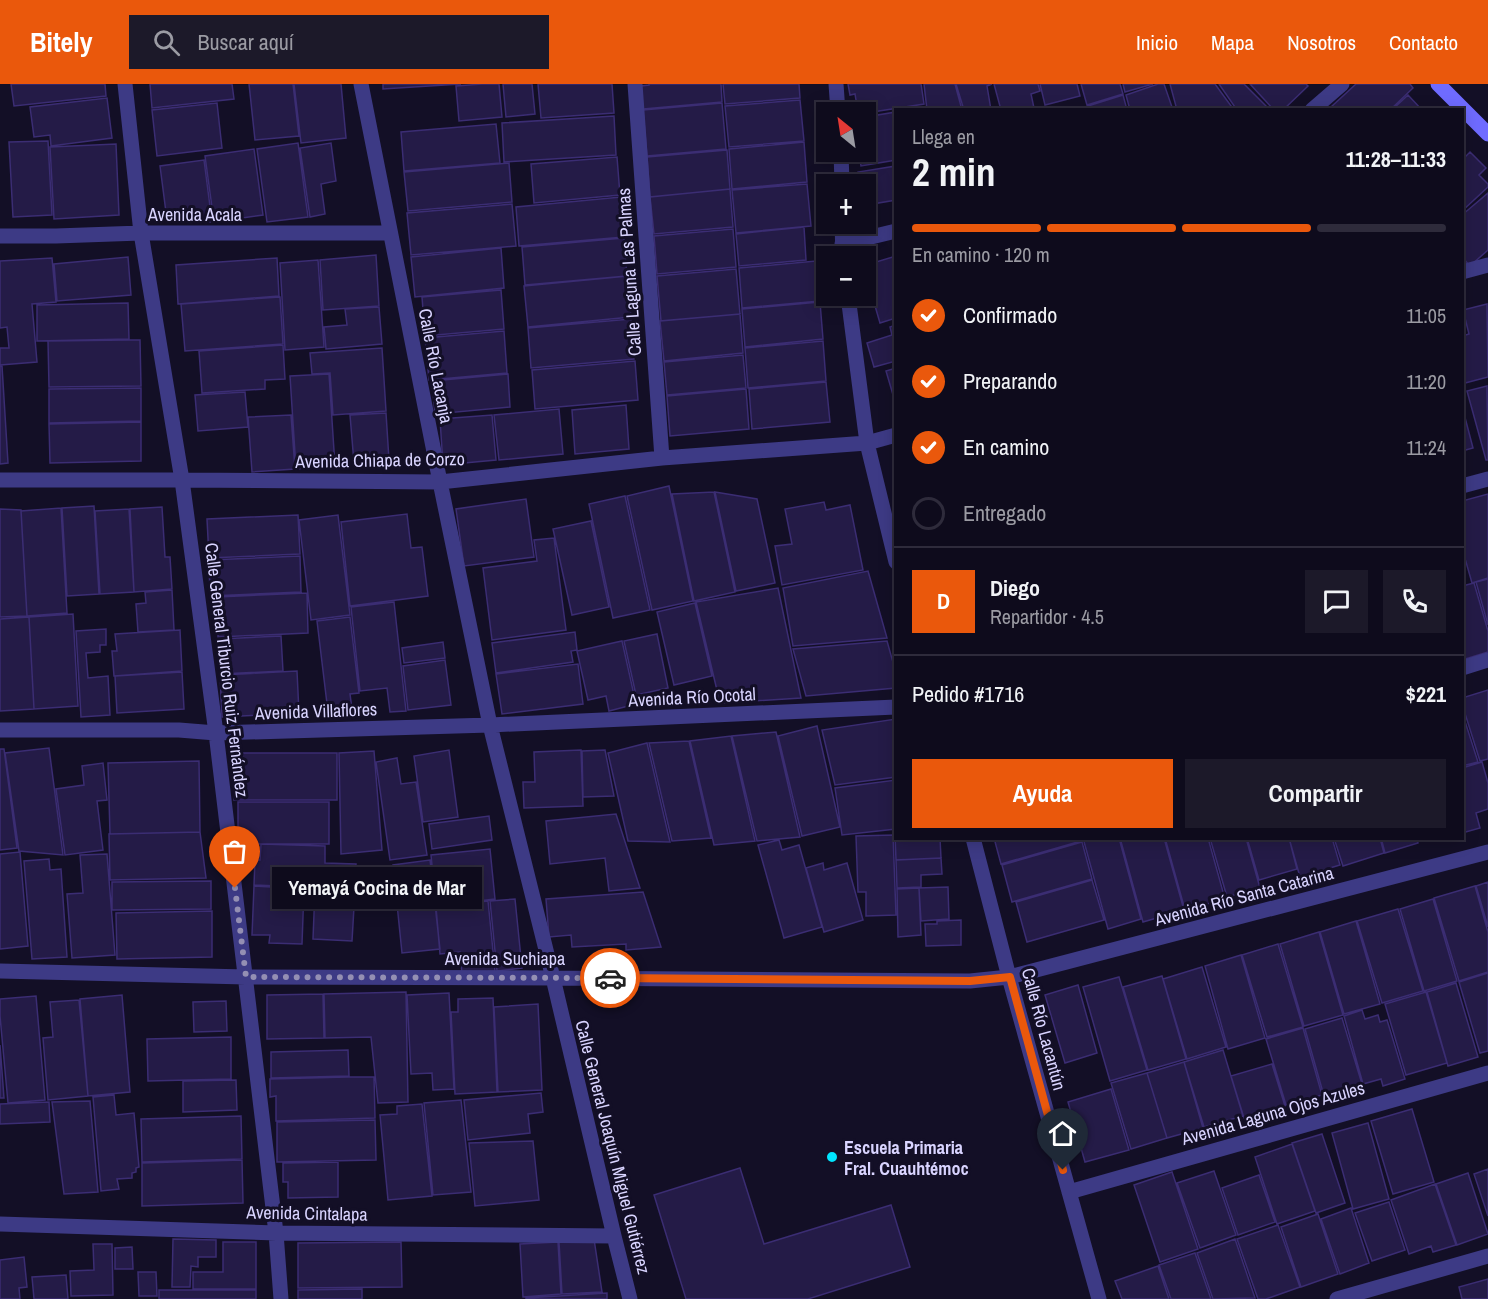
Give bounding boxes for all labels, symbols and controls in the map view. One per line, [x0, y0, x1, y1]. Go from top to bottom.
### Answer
search box [129, 15, 549, 69]
text: Bitely [30, 23, 93, 61]
icon: search [150, 26, 183, 59]
text: Buscar aquí [198, 27, 294, 57]
text: Inicio [1136, 28, 1178, 57]
text: Mapa [1211, 28, 1254, 57]
text: Nosotros [1287, 28, 1356, 57]
text: Contacto [1389, 28, 1458, 57]
north arrow [816, 102, 876, 162]
map controls [816, 102, 876, 306]
text: Llega en [912, 123, 975, 150]
text: 11:28–11:33 [1346, 144, 1446, 174]
text: 2 min [912, 146, 996, 198]
button: + [816, 174, 876, 234]
street label: Calle Laguna Las Palmas [611, 187, 647, 357]
street label: Avenida Acala [147, 202, 242, 227]
text: En camino · 120 m [912, 241, 1050, 268]
button: − [816, 246, 876, 306]
icon: check [912, 299, 945, 332]
text: Confirmado [963, 300, 1057, 330]
text: 11:05 [1406, 302, 1446, 329]
street label: Calle Río Lacanja [413, 306, 459, 426]
icon: check [912, 365, 945, 398]
text: Preparando [963, 366, 1057, 396]
text: 11:20 [1406, 368, 1446, 395]
icon: check [912, 431, 945, 464]
text: En camino [963, 432, 1049, 462]
text: 11:24 [1406, 434, 1446, 461]
street label: Avenida Chiapa de Corzo [294, 446, 465, 474]
text: Entregado [963, 498, 1046, 528]
street label: Calle General Tiburcio Ruiz Fernández [199, 541, 255, 799]
button: chat [1305, 570, 1368, 633]
button: phone [1383, 570, 1446, 633]
text: Diego [990, 573, 1040, 603]
text: D [937, 586, 950, 616]
text: Repartidor · 4.5 [990, 603, 1104, 630]
text: Pedido #1716 [912, 679, 1024, 709]
text: $221 [1406, 679, 1446, 709]
street label: Avenida Río Ocotal [627, 681, 756, 713]
street label: Avenida Villaflores [253, 696, 378, 726]
button: Ayuda [912, 759, 1173, 828]
button: Compartir [1185, 759, 1446, 828]
pin [209, 826, 260, 888]
icon: bag [218, 835, 251, 868]
street label: Avenida Río Santa Catarina [1151, 860, 1336, 932]
callout: Yemayá Cocina de Mar [271, 867, 481, 909]
text: Yemayá Cocina de Mar [288, 874, 466, 901]
street label: Avenida Suchiapa [444, 946, 565, 971]
courier [580, 948, 640, 1008]
icon: car [594, 962, 627, 995]
street label: Calle Río Lacantún [1016, 965, 1072, 1093]
street label: Calle General Joaquín Miguel Gutiérrez [569, 1017, 657, 1277]
street label: Avenida Laguna Ojos Azules [1178, 1075, 1367, 1151]
pin [1037, 1108, 1088, 1170]
icon: home [1046, 1117, 1079, 1150]
place label: Escuela Primaria Fral. Cuauhtémoc [844, 1135, 969, 1181]
marker: Escuela Primaria Fral. Cuauhtémoc [825, 1150, 839, 1164]
street label: Avenida Cintalapa [245, 1199, 368, 1227]

